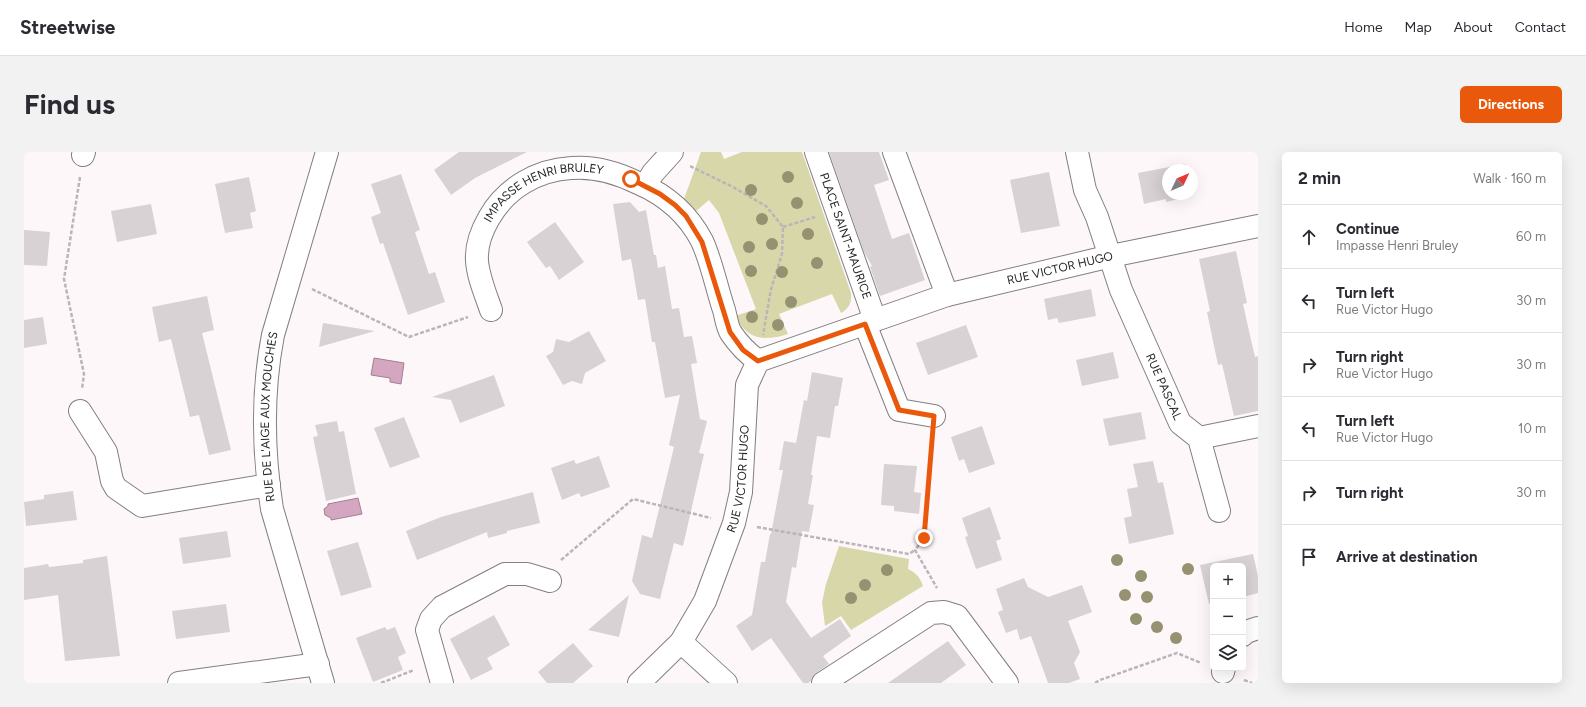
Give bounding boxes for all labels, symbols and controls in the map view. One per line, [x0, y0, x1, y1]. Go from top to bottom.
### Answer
text: Streetwise [20, 16, 115, 39]
text: Home [1344, 19, 1383, 36]
text: Map [1405, 19, 1432, 36]
text: About [1454, 19, 1493, 36]
text: Contact [1515, 19, 1566, 36]
button: Directions [1460, 86, 1562, 123]
text: Find us [24, 87, 115, 121]
street label: IMPASSE HENRI BRULEY [481, 161, 606, 225]
north arrow [1162, 164, 1198, 200]
text: 2 min [1298, 168, 1341, 188]
route start [622, 170, 640, 188]
street label: PLACE SAINT-MAURICE [817, 171, 874, 301]
text: Walk · 160 m [1473, 171, 1546, 186]
text: Continue [1336, 220, 1399, 238]
icon: ahead [1298, 226, 1320, 248]
text: 60 m [1516, 229, 1546, 244]
text: Impasse Henri Bruley [1336, 238, 1458, 253]
street label: RUE VICTOR HUGO [1005, 249, 1114, 288]
text: Turn left [1336, 284, 1394, 302]
icon: left [1298, 290, 1320, 312]
text: 30 m [1516, 293, 1546, 308]
text: Rue Victor Hugo [1336, 302, 1433, 317]
street label: RUE DE L'AIGE AUX MOUCHES [258, 331, 280, 503]
text: Turn right [1336, 348, 1404, 366]
street label: RUE PASCAL [1143, 351, 1185, 423]
icon: right [1298, 354, 1320, 376]
text: 30 m [1516, 357, 1546, 372]
text: Rue Victor Hugo [1336, 366, 1433, 381]
text: Turn left [1336, 412, 1394, 430]
icon: left [1298, 418, 1320, 440]
text: 10 m [1518, 421, 1546, 436]
street label: RUE VICTOR HUGO [724, 425, 752, 535]
text: Rue Victor Hugo [1336, 430, 1433, 445]
icon: right [1298, 482, 1320, 504]
text: Turn right [1336, 484, 1404, 502]
text: 30 m [1516, 485, 1546, 500]
route end [915, 529, 933, 547]
icon: arrive [1298, 546, 1320, 568]
text: Arrive at destination [1336, 548, 1477, 566]
map controls [1210, 563, 1246, 671]
button: + [1210, 563, 1246, 599]
button: − [1210, 599, 1246, 635]
button: layers [1210, 635, 1246, 671]

